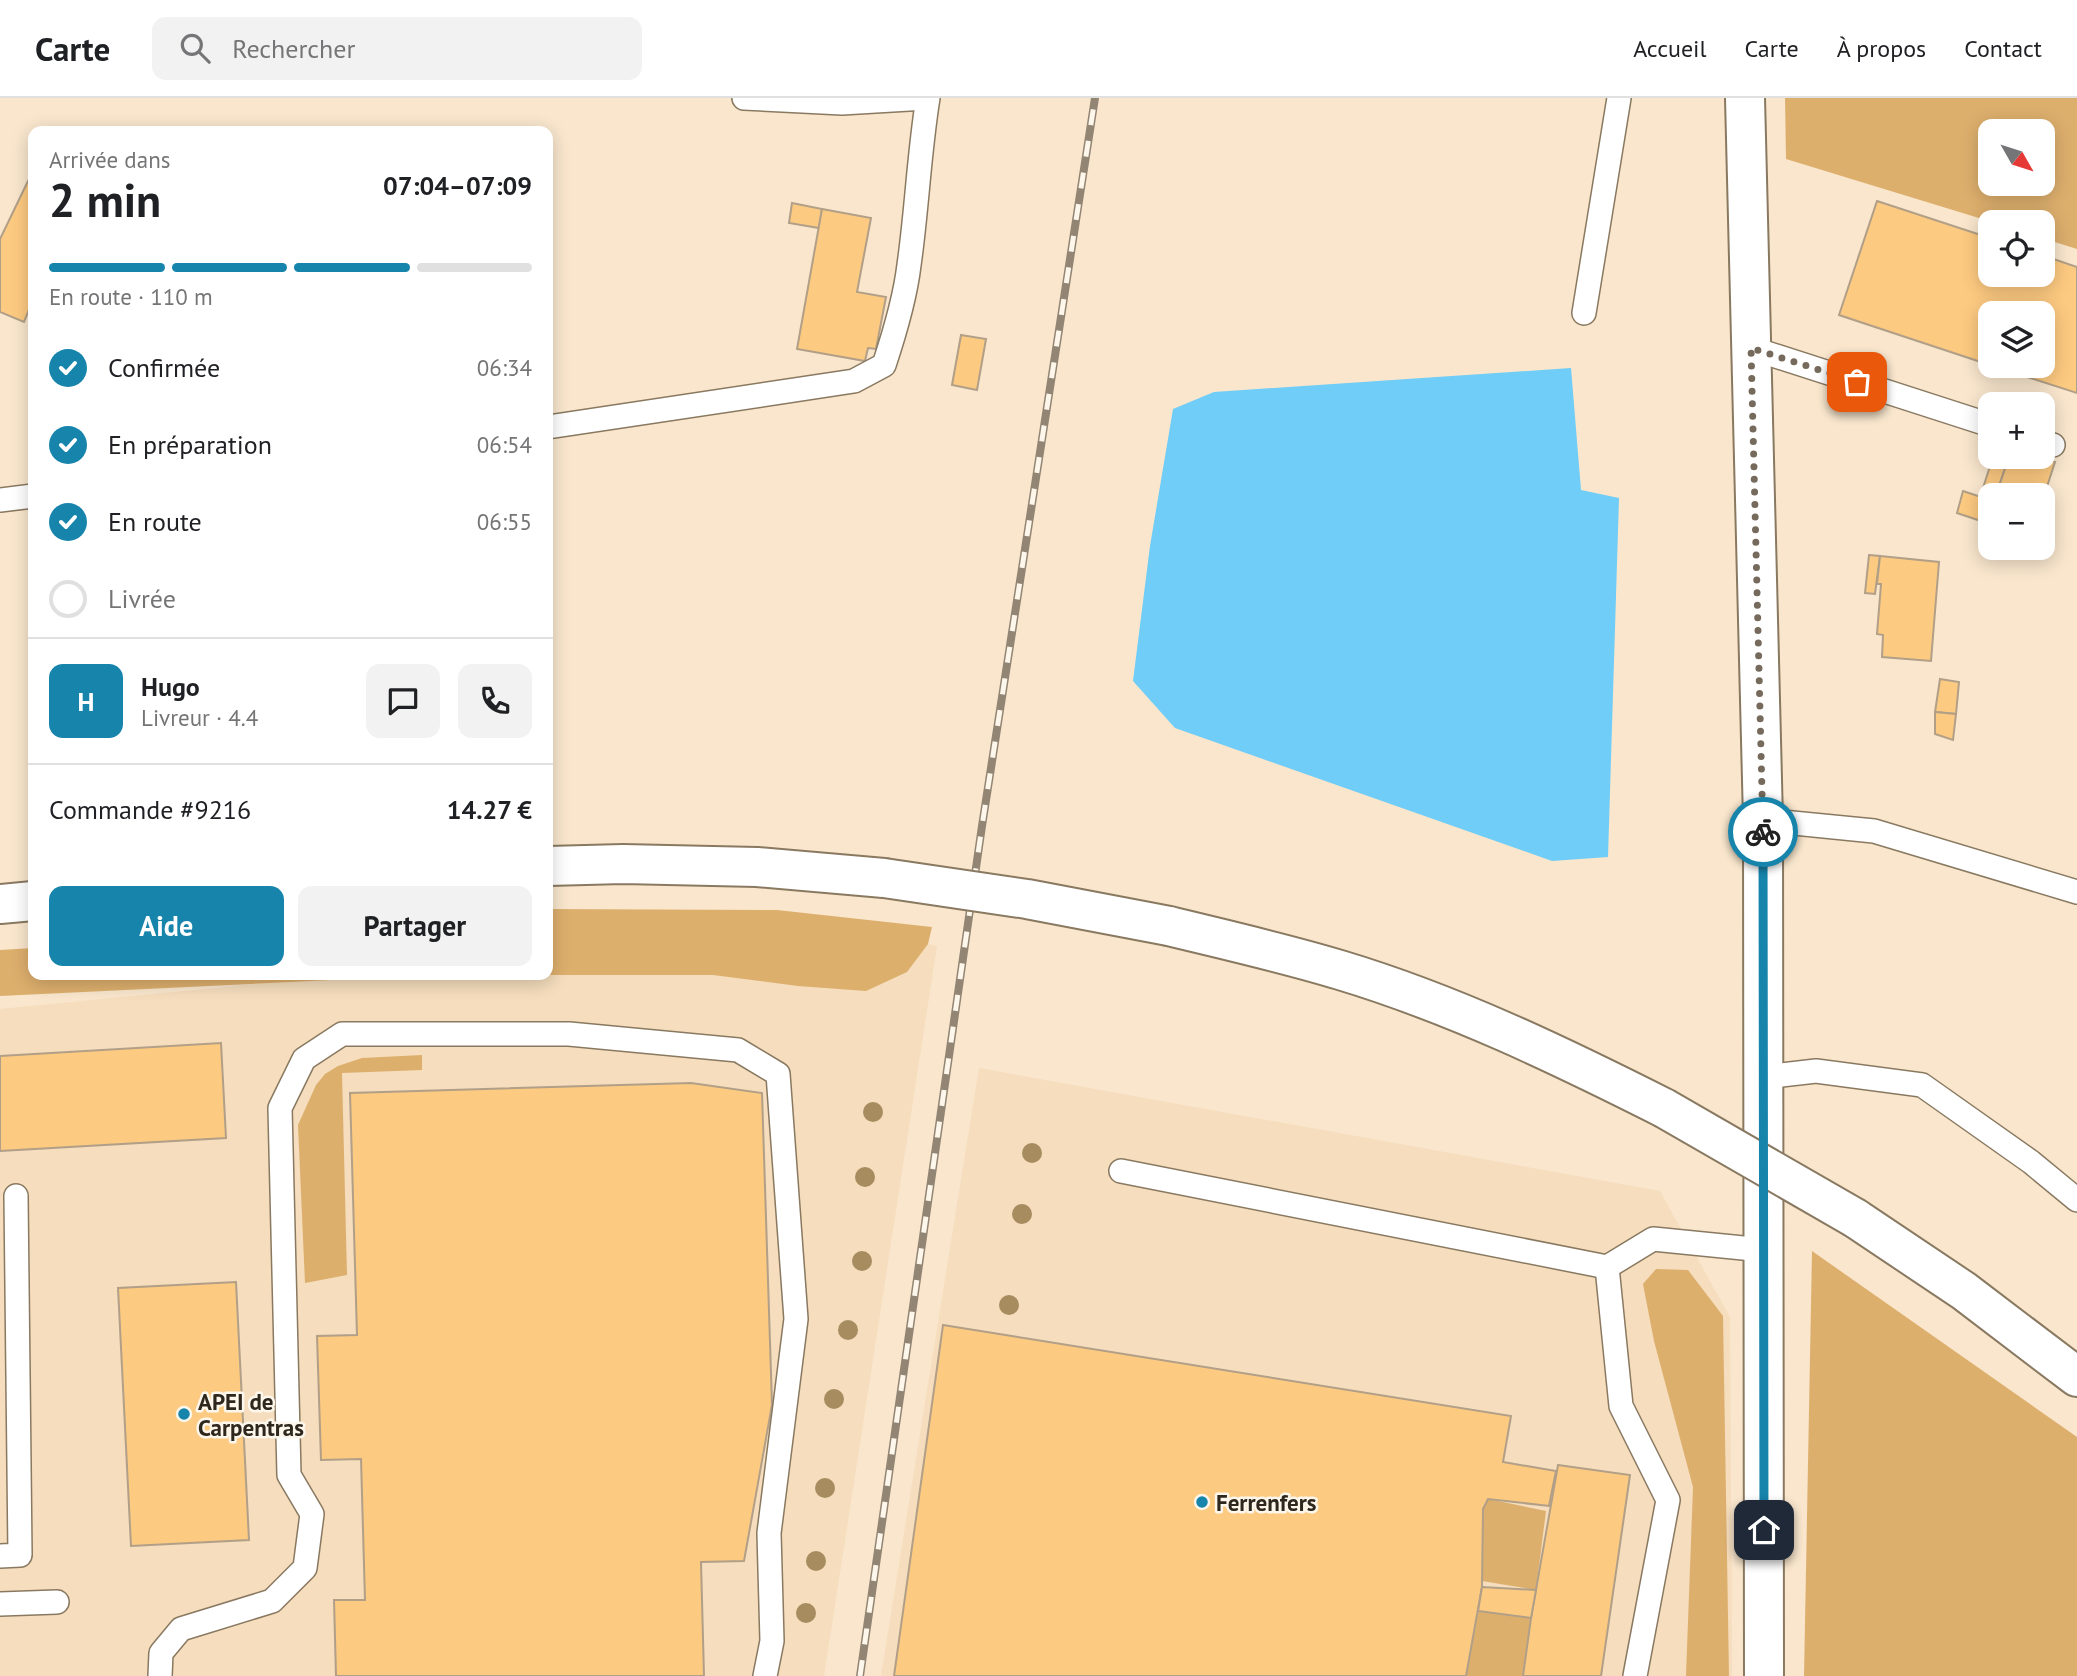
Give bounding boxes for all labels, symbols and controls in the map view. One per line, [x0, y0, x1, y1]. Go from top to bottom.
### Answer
search box [152, 17, 642, 80]
text: Carte [35, 27, 110, 70]
icon: search [176, 29, 214, 67]
text: Rechercher [232, 32, 355, 65]
text: Accueil [1633, 33, 1707, 64]
text: Carte [1745, 33, 1799, 64]
text: À propos [1837, 33, 1926, 64]
text: Contact [1964, 33, 2042, 64]
north arrow [1978, 119, 2054, 196]
map controls [1978, 119, 2055, 560]
text: Arrivée dans [49, 145, 170, 174]
text: 07:04–07:09 [383, 169, 532, 202]
text: 2 min [49, 170, 161, 230]
button: locate [1978, 210, 2055, 287]
text: En route · 110 m [49, 282, 213, 311]
button: layers [1978, 301, 2055, 378]
icon: check [49, 349, 87, 387]
text: Confirmée [108, 351, 220, 384]
pin [1827, 352, 1887, 412]
text: 06:34 [477, 353, 532, 382]
icon: bag [1838, 363, 1876, 401]
button: + [1978, 392, 2055, 469]
icon: check [49, 426, 87, 464]
text: En préparation [108, 428, 272, 461]
text: 06:54 [477, 430, 532, 459]
button: − [1978, 483, 2055, 560]
icon: check [49, 503, 87, 541]
text: En route [108, 505, 202, 538]
text: 06:55 [477, 507, 532, 536]
text: Livrée [108, 582, 176, 615]
button: chat [366, 664, 440, 738]
button: phone [458, 664, 532, 738]
text: Hugo [141, 670, 200, 703]
text: H [78, 685, 94, 718]
text: Livreur · 4.4 [141, 703, 258, 732]
text: Commande #9216 [49, 793, 251, 826]
text: 14.27 € [447, 793, 532, 826]
courier [1728, 797, 1798, 867]
icon: bike [1744, 813, 1782, 851]
button: Aide [49, 886, 284, 966]
button: Partager [298, 886, 532, 966]
place label: APEI de Carpentras [198, 1387, 304, 1442]
marker: APEI de Carpentras [176, 1406, 192, 1422]
place label: Ferrenfers [1216, 1488, 1317, 1517]
marker: Ferrenfers [1194, 1494, 1210, 1510]
pin [1734, 1500, 1794, 1560]
icon: home [1745, 1511, 1783, 1549]

